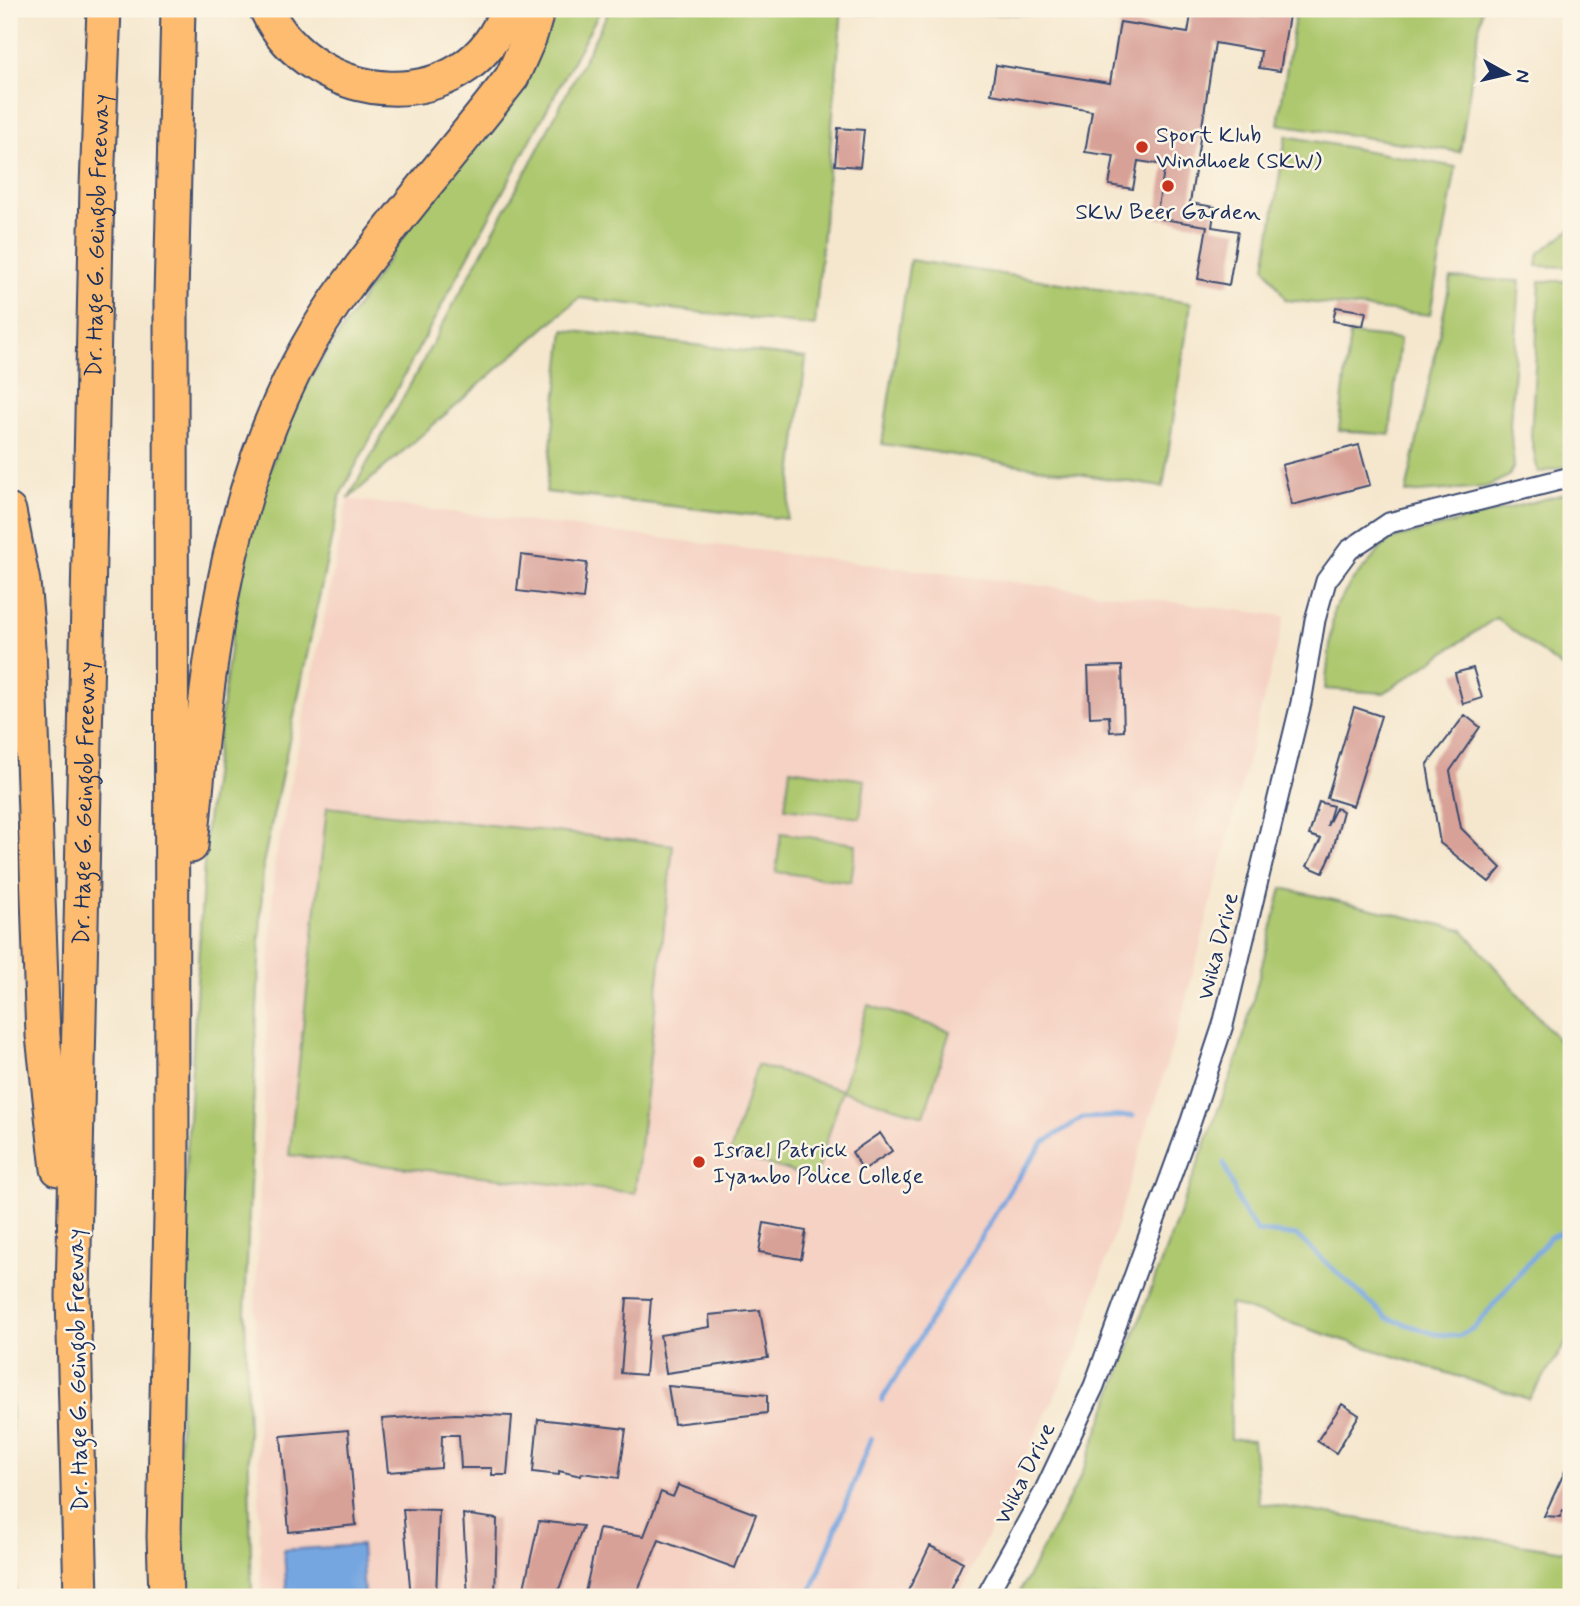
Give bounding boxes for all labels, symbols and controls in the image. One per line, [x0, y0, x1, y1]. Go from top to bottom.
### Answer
north arrow [1472, 38, 1542, 108]
text: N [1509, 68, 1536, 84]
street label: Dr. Hage G. Geingob Freeway [80, 93, 118, 377]
place label: Sport Klub Windhoek (SKW) [1156, 121, 1322, 177]
marker: Sport Klub Windhoek (SKW) [1134, 139, 1150, 155]
marker: SKW Beer Garden [1160, 178, 1176, 194]
place label: SKW Beer Garden [1075, 198, 1261, 228]
street label: Dr. Hage G. Geingob Freeway [68, 661, 104, 945]
street label: Wika Drive [1191, 889, 1247, 1004]
place label: Israel Patrick Iyambo Police College [713, 1136, 924, 1194]
marker: Israel Patrick Iyambo Police College [691, 1154, 707, 1170]
street label: Dr. Hage G. Geingob Freeway [62, 1228, 98, 1512]
street label: Wika Drive [988, 1418, 1063, 1530]

